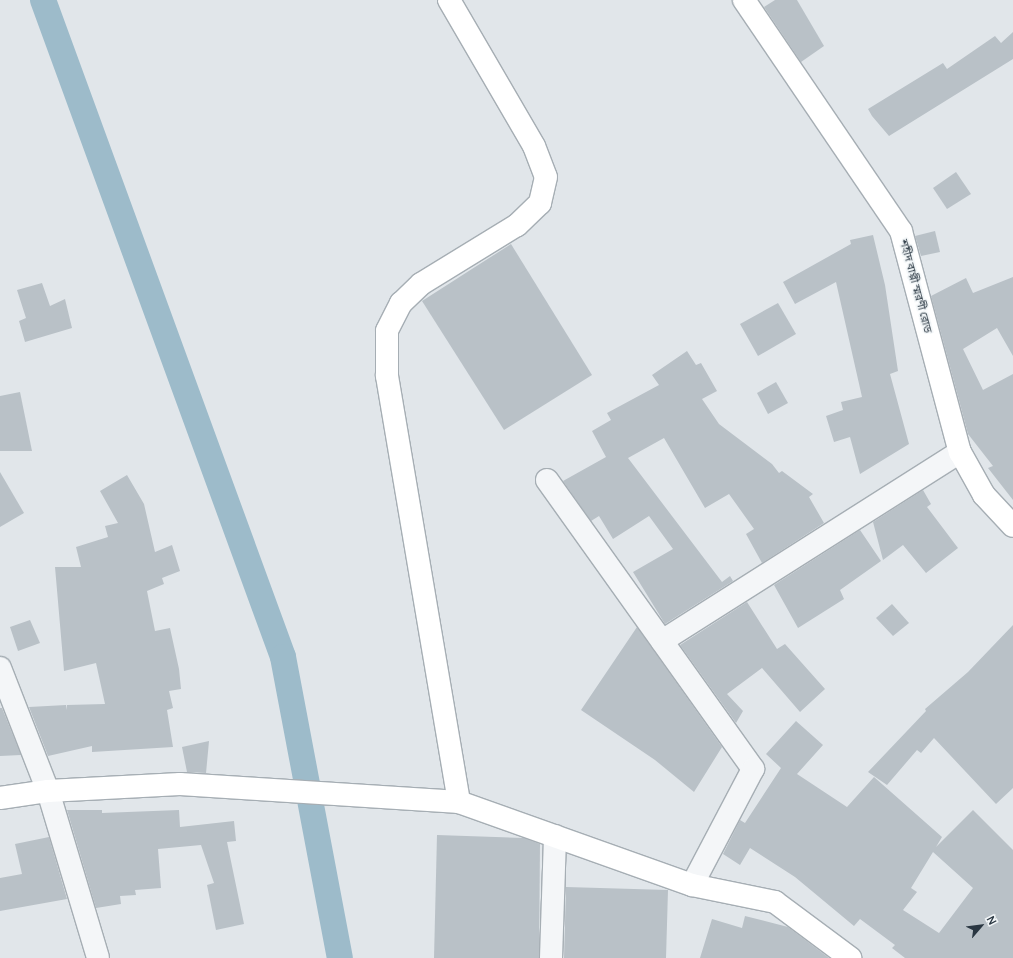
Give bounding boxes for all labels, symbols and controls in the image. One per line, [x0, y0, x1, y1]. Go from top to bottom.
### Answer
street label: শহীদ বাপ্পী স্মরণী রোড [897, 238, 935, 334]
north arrow [961, 906, 1001, 946]
text: N [984, 913, 1001, 927]

